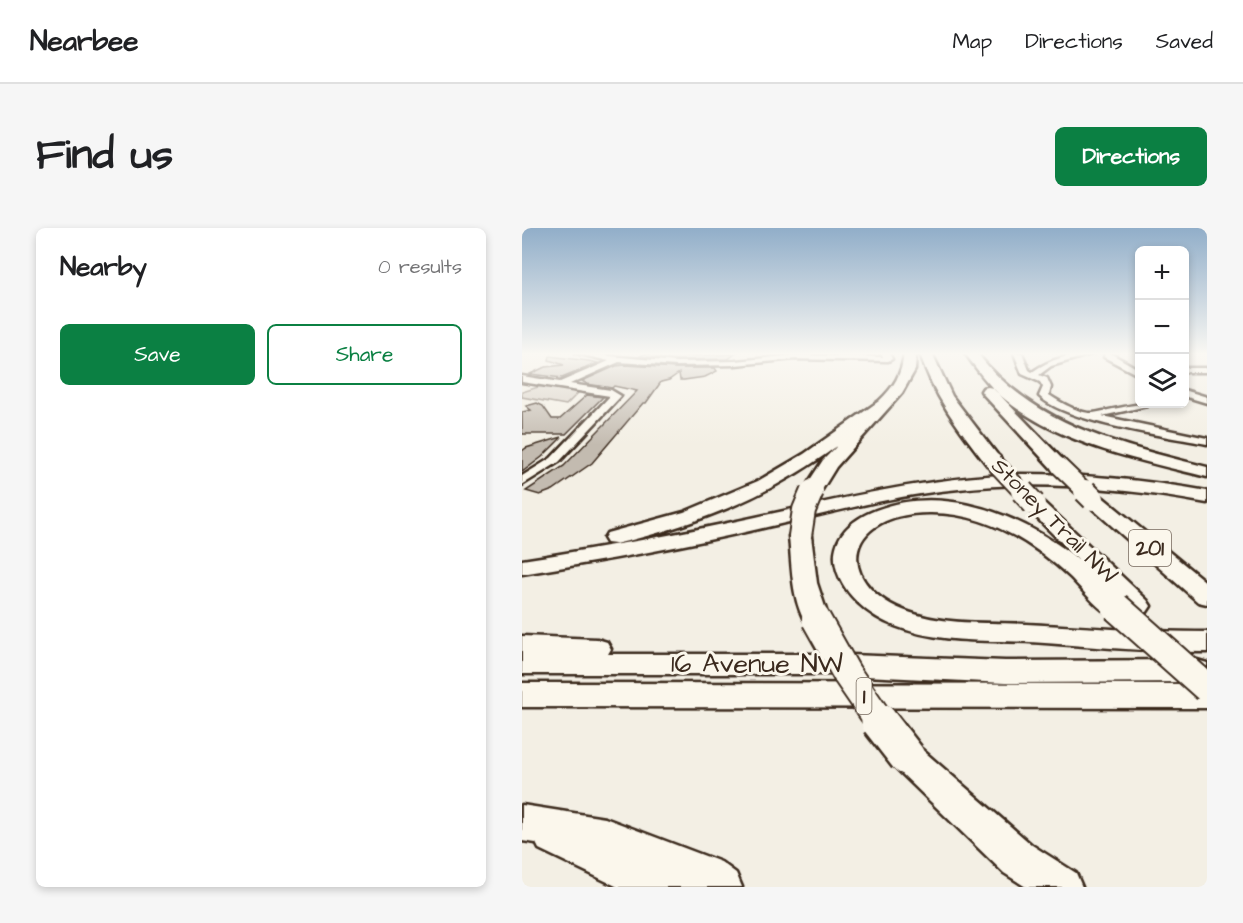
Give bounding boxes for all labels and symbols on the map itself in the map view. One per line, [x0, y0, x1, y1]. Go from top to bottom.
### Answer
street label: Stoney Trail NW [984, 451, 1124, 592]
road number: 201 [1129, 530, 1171, 566]
street label: 16 Avenue NW [671, 645, 843, 683]
road number: 1 [856, 678, 872, 714]

